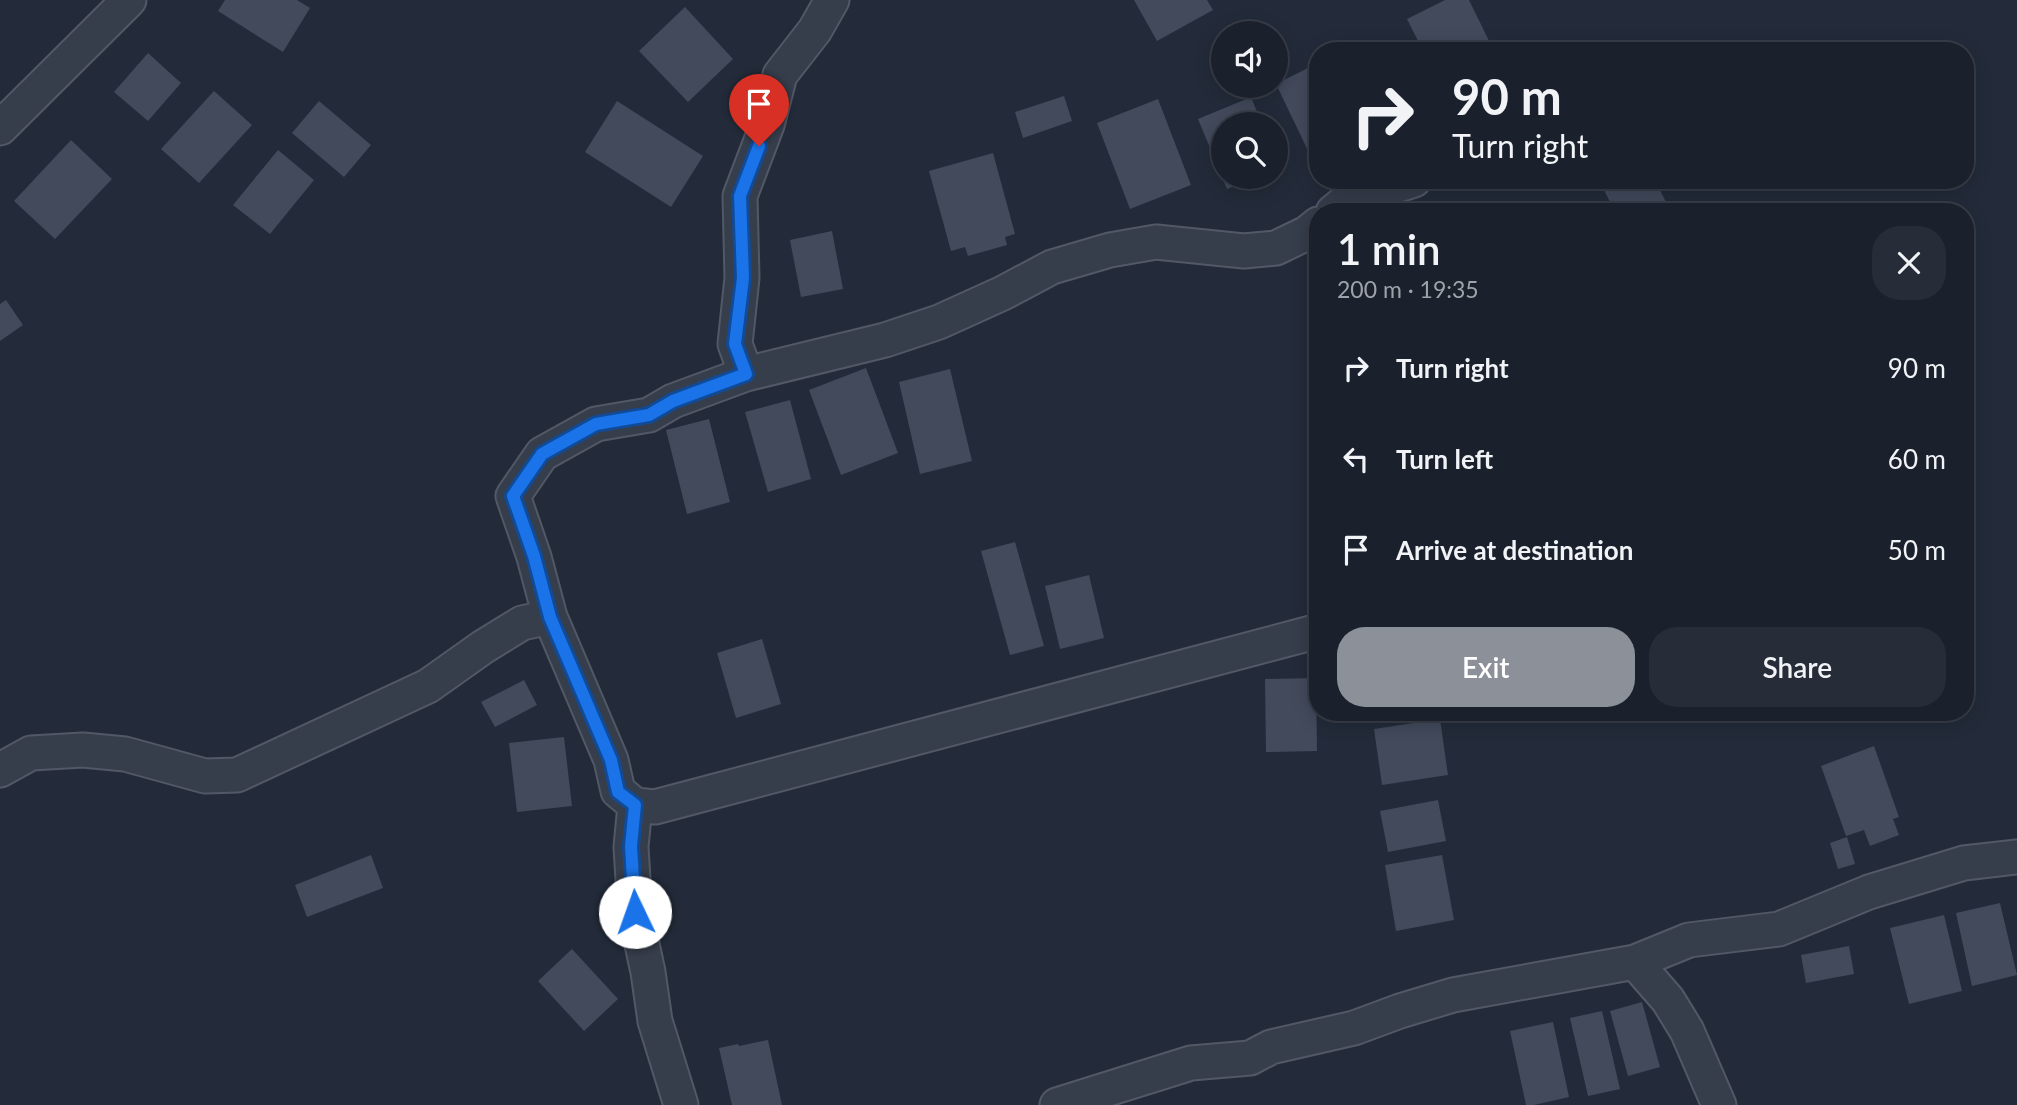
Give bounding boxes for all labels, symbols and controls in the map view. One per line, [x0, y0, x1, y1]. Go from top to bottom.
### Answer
map controls [1211, 21, 1288, 189]
button: sound [1211, 21, 1288, 98]
text: 90 m [1452, 67, 1562, 125]
icon: right [1337, 70, 1428, 161]
pin [729, 74, 789, 146]
icon: arrive [740, 85, 778, 123]
button: search [1211, 112, 1288, 189]
text: Turn right [1452, 126, 1588, 165]
text: 1 min [1337, 224, 1441, 274]
button: close [1872, 226, 1946, 300]
text: 200 m · 19:35 [1337, 275, 1479, 303]
icon: right [1337, 349, 1375, 387]
text: Turn right [1396, 352, 1509, 384]
text: 90 m [1888, 352, 1946, 384]
icon: left [1337, 440, 1375, 478]
text: Turn left [1396, 443, 1493, 475]
text: 60 m [1888, 443, 1946, 475]
icon: arrive [1337, 531, 1375, 569]
text: Arrive at destination [1396, 534, 1633, 566]
text: 50 m [1888, 534, 1946, 566]
button: Exit [1337, 627, 1635, 707]
button: Share [1649, 627, 1946, 707]
position arrow [598, 875, 672, 949]

